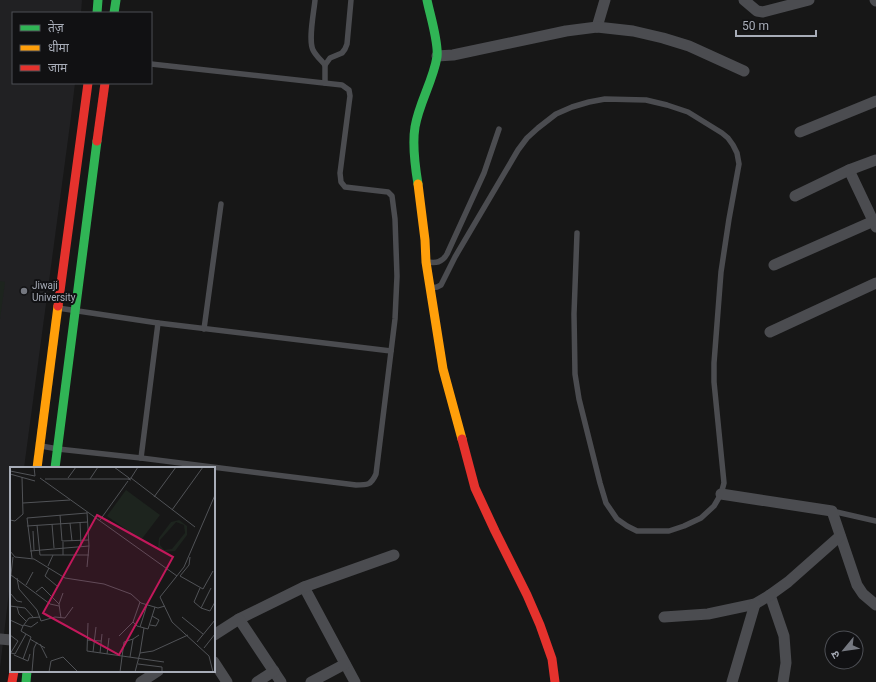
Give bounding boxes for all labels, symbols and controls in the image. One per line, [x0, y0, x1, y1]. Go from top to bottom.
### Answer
legend [12, 12, 152, 84]
scale bar [736, 12, 816, 38]
text: 50 m [742, 19, 769, 33]
text: तेज़ [48, 20, 65, 35]
text: धीमा [48, 40, 70, 55]
text: जाम [48, 61, 68, 75]
place label: Jiwaji University [32, 280, 76, 303]
marker: Jiwaji University [19, 286, 29, 296]
inset map [10, 467, 215, 672]
north arrow [824, 630, 864, 670]
text: उ [828, 648, 843, 661]

